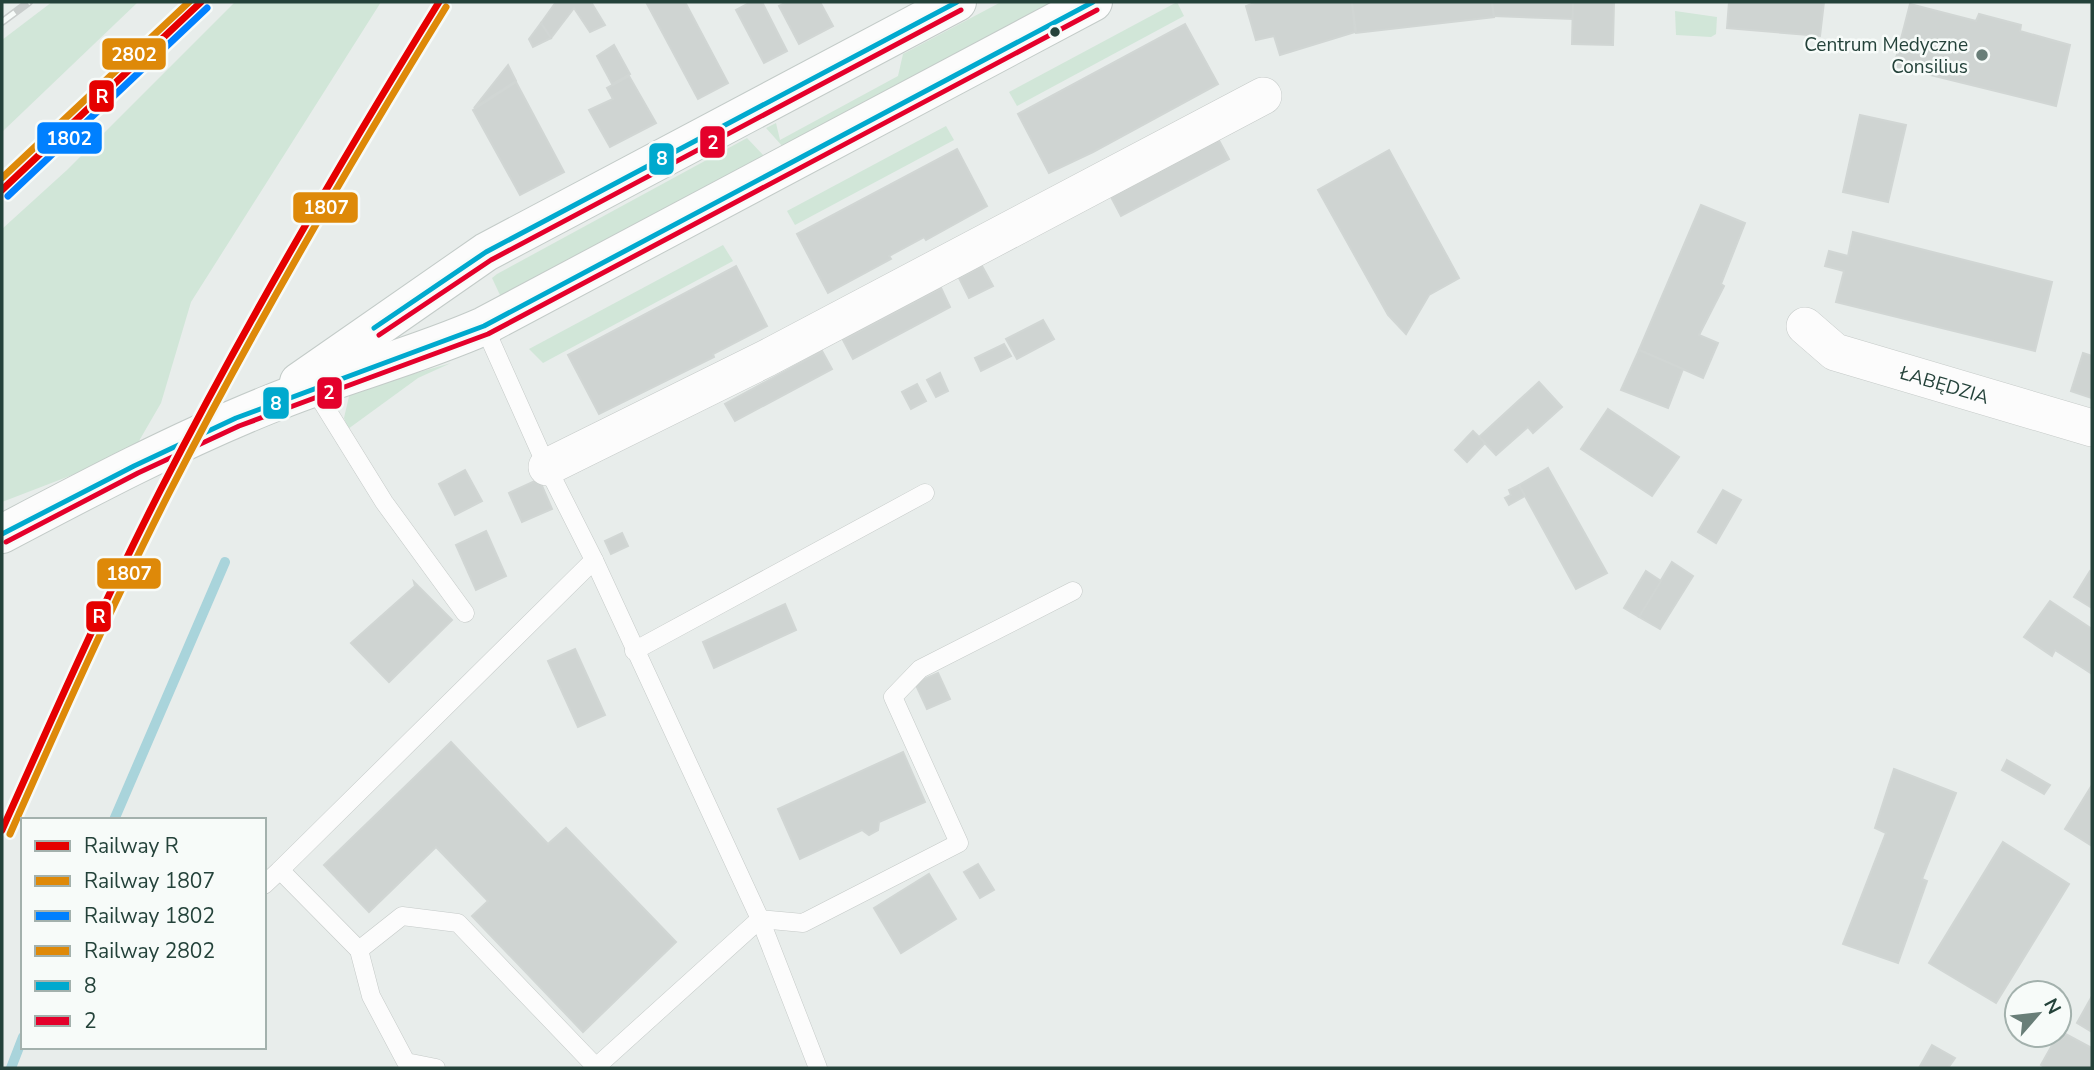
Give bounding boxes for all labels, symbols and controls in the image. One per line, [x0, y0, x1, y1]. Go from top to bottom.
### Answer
unlabelled marker [1048, 25, 1062, 39]
place label: Centrum Medyczne Consilius [1804, 32, 1968, 80]
line badge: 2802 [101, 37, 167, 71]
text: 2802 [111, 42, 157, 68]
marker: Centrum Medyczne Consilius [1974, 47, 1990, 63]
line badge: R [88, 79, 115, 113]
text: R [95, 84, 109, 110]
line badge: 1802 [36, 121, 103, 155]
line badge: 2 [699, 125, 726, 159]
text: 1802 [46, 126, 92, 152]
text: 2 [707, 130, 719, 156]
line badge: 8 [648, 142, 675, 176]
text: 8 [656, 146, 668, 172]
line badge: 1807 [292, 191, 359, 224]
text: 1807 [303, 195, 349, 221]
street label: ŁABĘDZIA [1896, 360, 1992, 411]
line badge: 2 [316, 376, 343, 410]
text: 2 [323, 380, 335, 406]
line badge: 8 [262, 386, 290, 420]
text: 8 [270, 391, 282, 417]
line badge: 1807 [96, 557, 162, 590]
text: 1807 [106, 561, 152, 587]
line badge: R [85, 600, 112, 633]
text: R [92, 604, 106, 630]
legend [21, 818, 266, 1049]
text: Railway R [84, 832, 179, 860]
text: Railway 1807 [84, 867, 215, 895]
text: Railway 1802 [84, 902, 215, 930]
text: Railway 2802 [84, 937, 215, 965]
text: 8 [84, 972, 97, 1000]
north arrow [2003, 979, 2073, 1049]
text: N [2037, 994, 2067, 1019]
text: 2 [84, 1007, 97, 1035]

